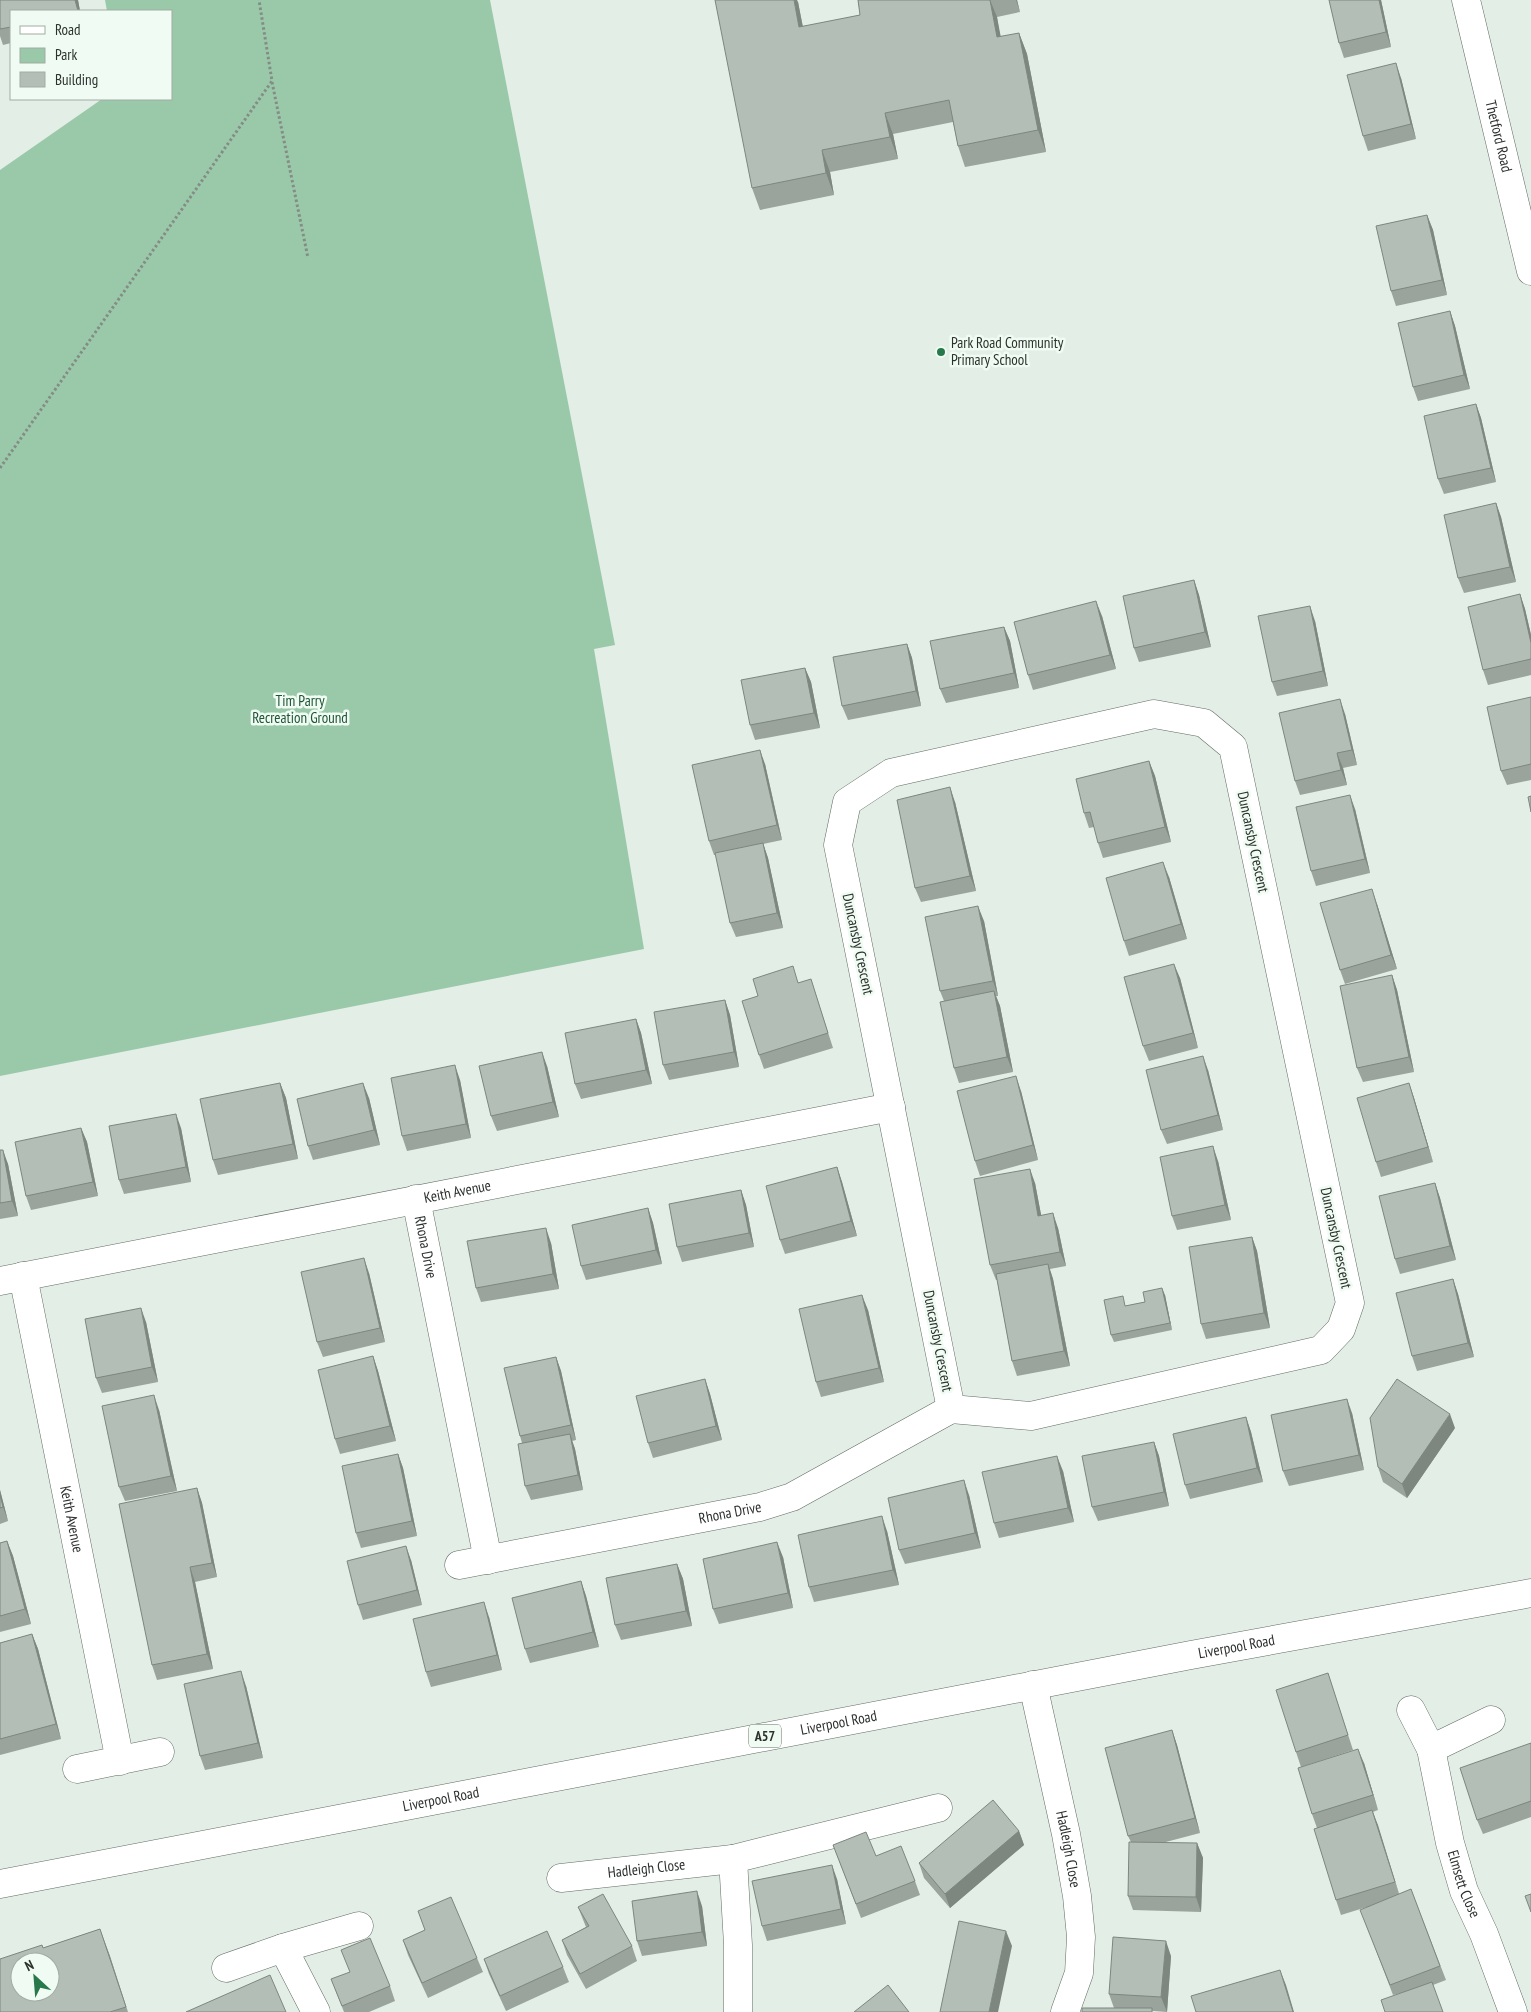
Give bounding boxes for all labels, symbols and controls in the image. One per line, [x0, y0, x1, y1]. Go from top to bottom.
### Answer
legend [10, 10, 172, 100]
text: Road [55, 20, 81, 39]
text: Park [55, 45, 77, 64]
text: Building [55, 70, 98, 89]
street label: Thetford Road [1481, 98, 1517, 174]
place label: Park Road Community Primary School [951, 333, 1064, 369]
marker: Park Road Community Primary School [935, 346, 947, 358]
park label: Tim Parry Recreation Ground [252, 691, 348, 727]
street label: Duncansby Crescent [1234, 790, 1273, 894]
street label: Duncansby Crescent [839, 892, 878, 996]
street label: Keith Avenue [422, 1175, 492, 1207]
street label: Duncansby Crescent [1317, 1186, 1356, 1290]
street label: Rhona Drive [411, 1214, 442, 1280]
street label: Duncansby Crescent [919, 1289, 958, 1393]
street label: Keith Avenue [56, 1484, 88, 1554]
street label: Rhona Drive [697, 1497, 763, 1528]
street label: Liverpool Road [1197, 1630, 1276, 1663]
street label: Liverpool Road [799, 1706, 878, 1739]
road number: A57 [749, 1724, 781, 1748]
street label: Liverpool Road [401, 1782, 481, 1815]
street label: Hadleigh Close [1052, 1809, 1085, 1889]
street label: Elmsett Close [1444, 1848, 1485, 1921]
street label: Hadleigh Close [607, 1854, 686, 1882]
north arrow [10, 1952, 60, 2002]
text: N [22, 1956, 37, 1975]

